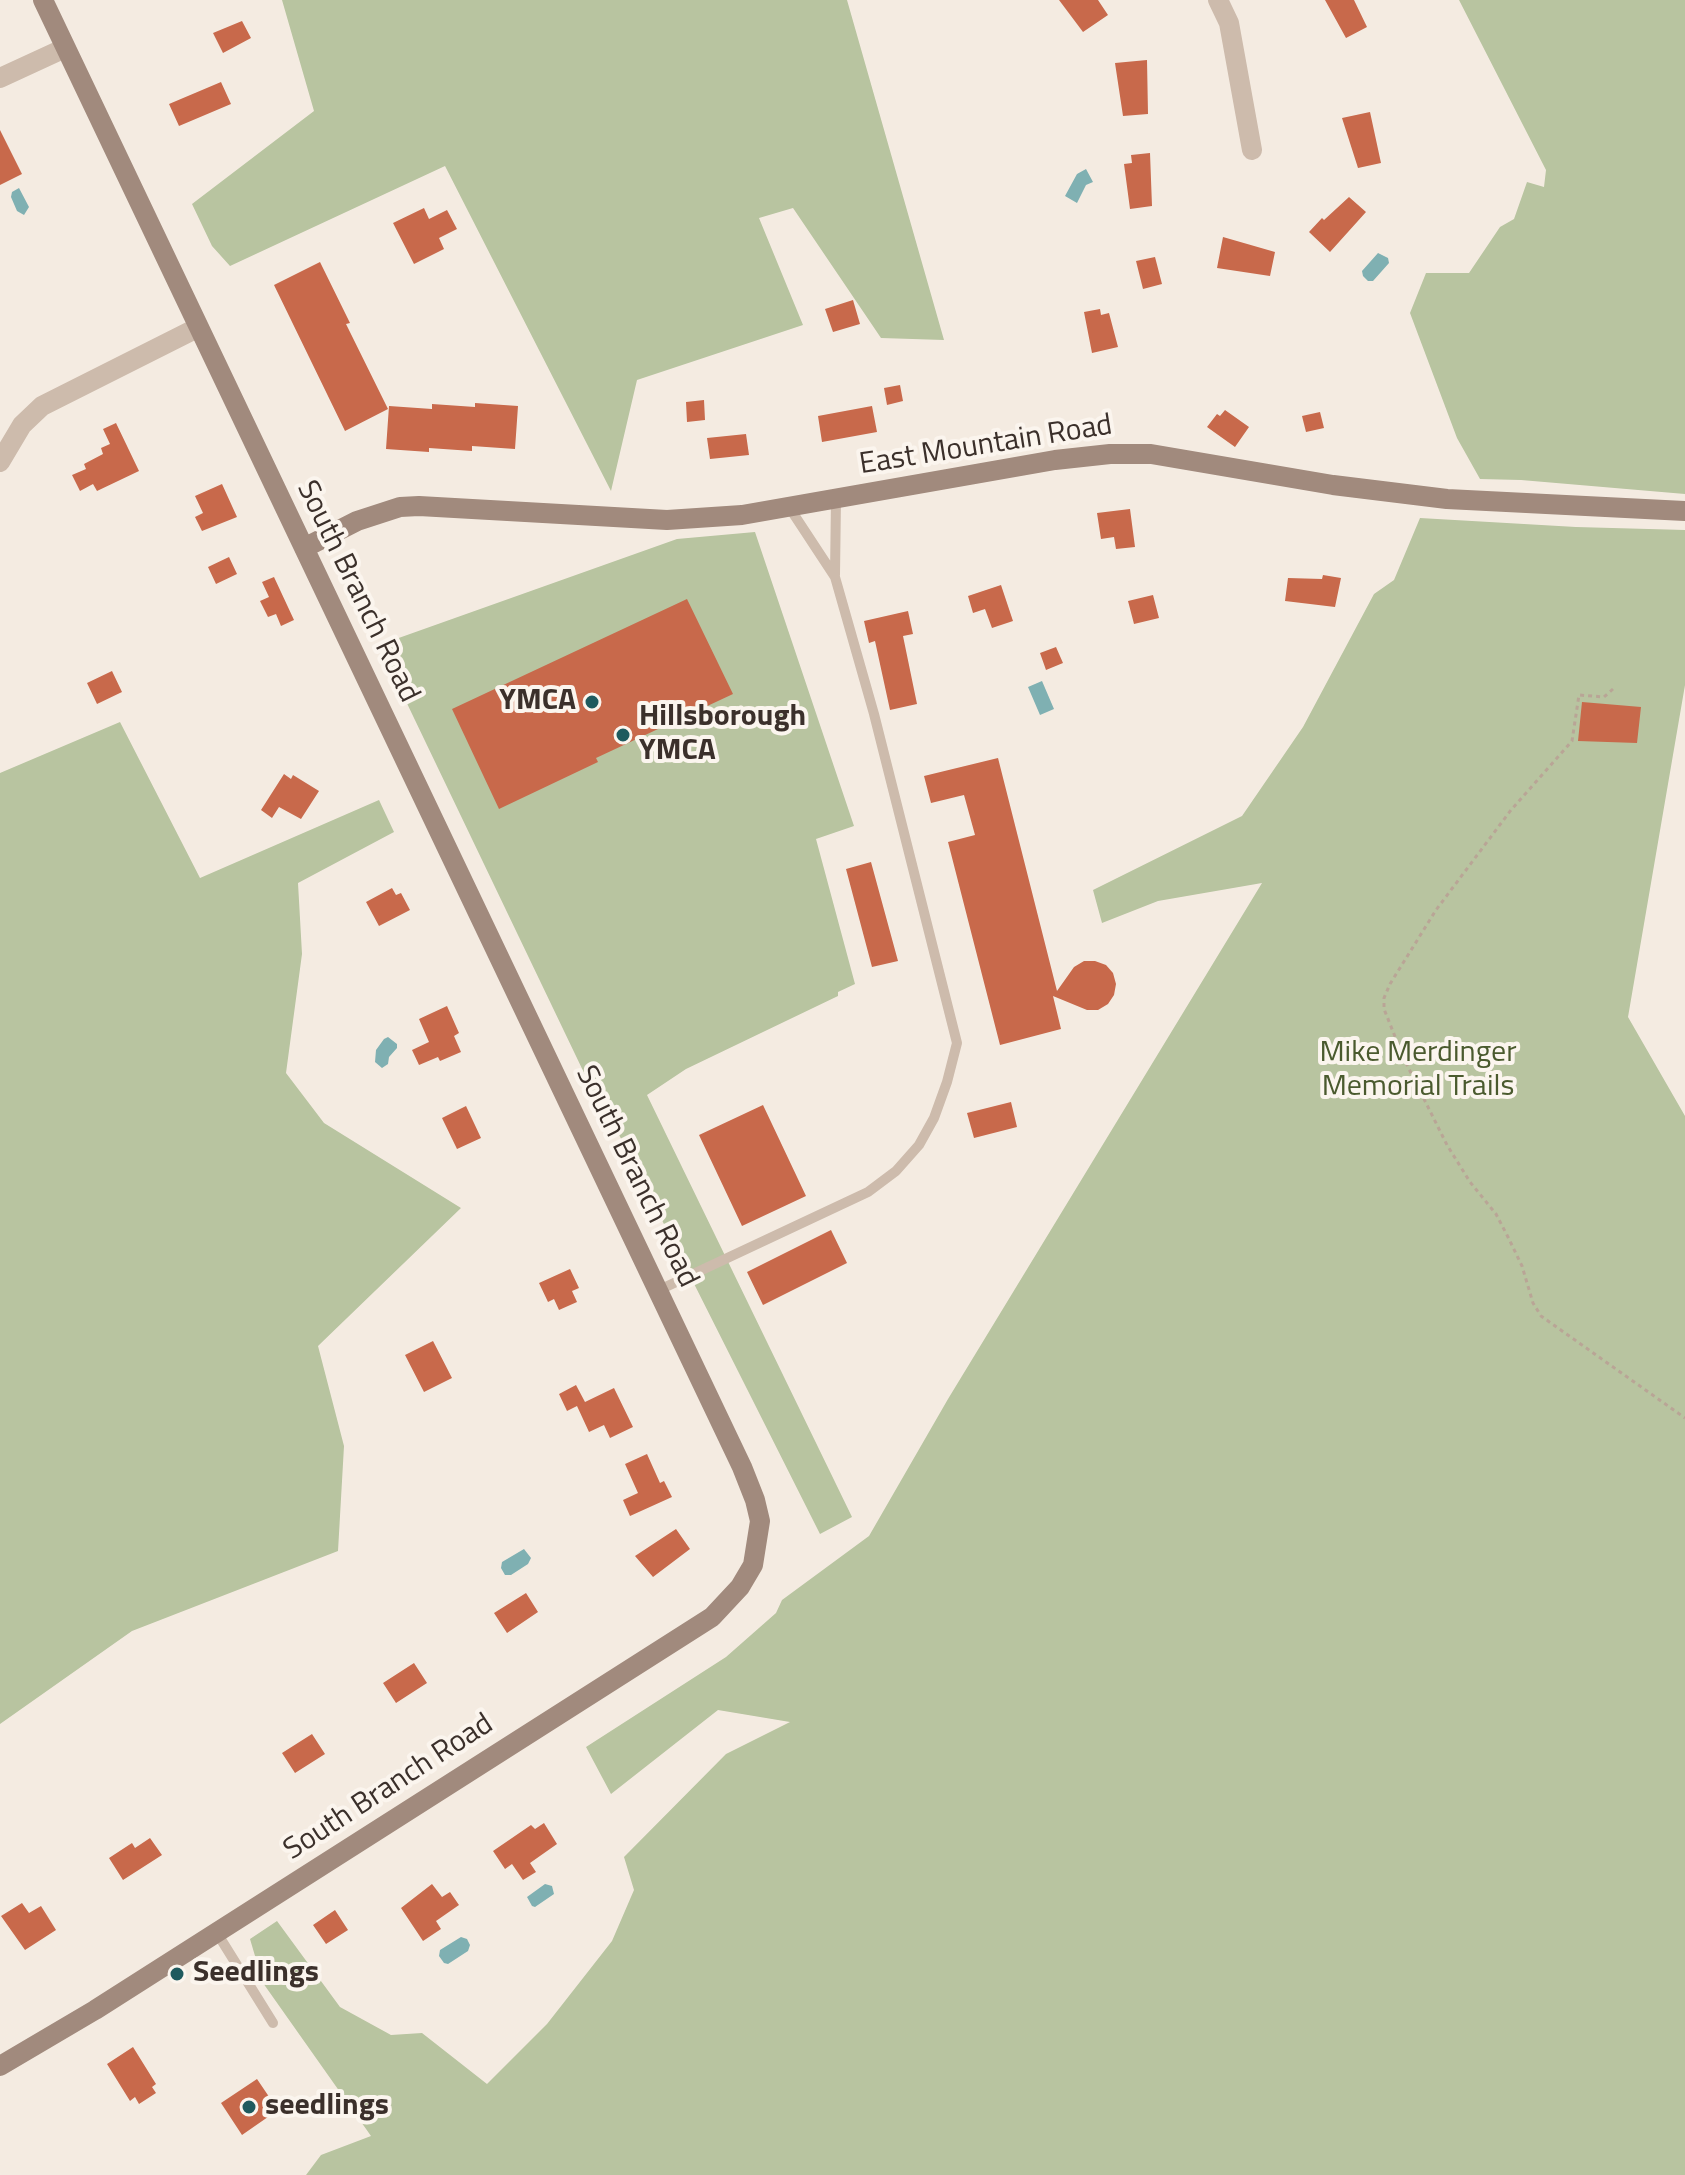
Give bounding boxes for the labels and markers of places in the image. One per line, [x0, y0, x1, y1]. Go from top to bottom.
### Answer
place label: YMCA [499, 684, 576, 720]
marker: YMCA [583, 693, 601, 711]
place label: Hillsborough YMCA [639, 700, 806, 770]
marker: Hillsborough YMCA [614, 726, 632, 744]
place label: Seedlings [193, 1956, 319, 1992]
marker: Seedlings [168, 1965, 186, 1983]
place label: seedlings [265, 2089, 389, 2125]
marker: seedlings [240, 2098, 258, 2116]

